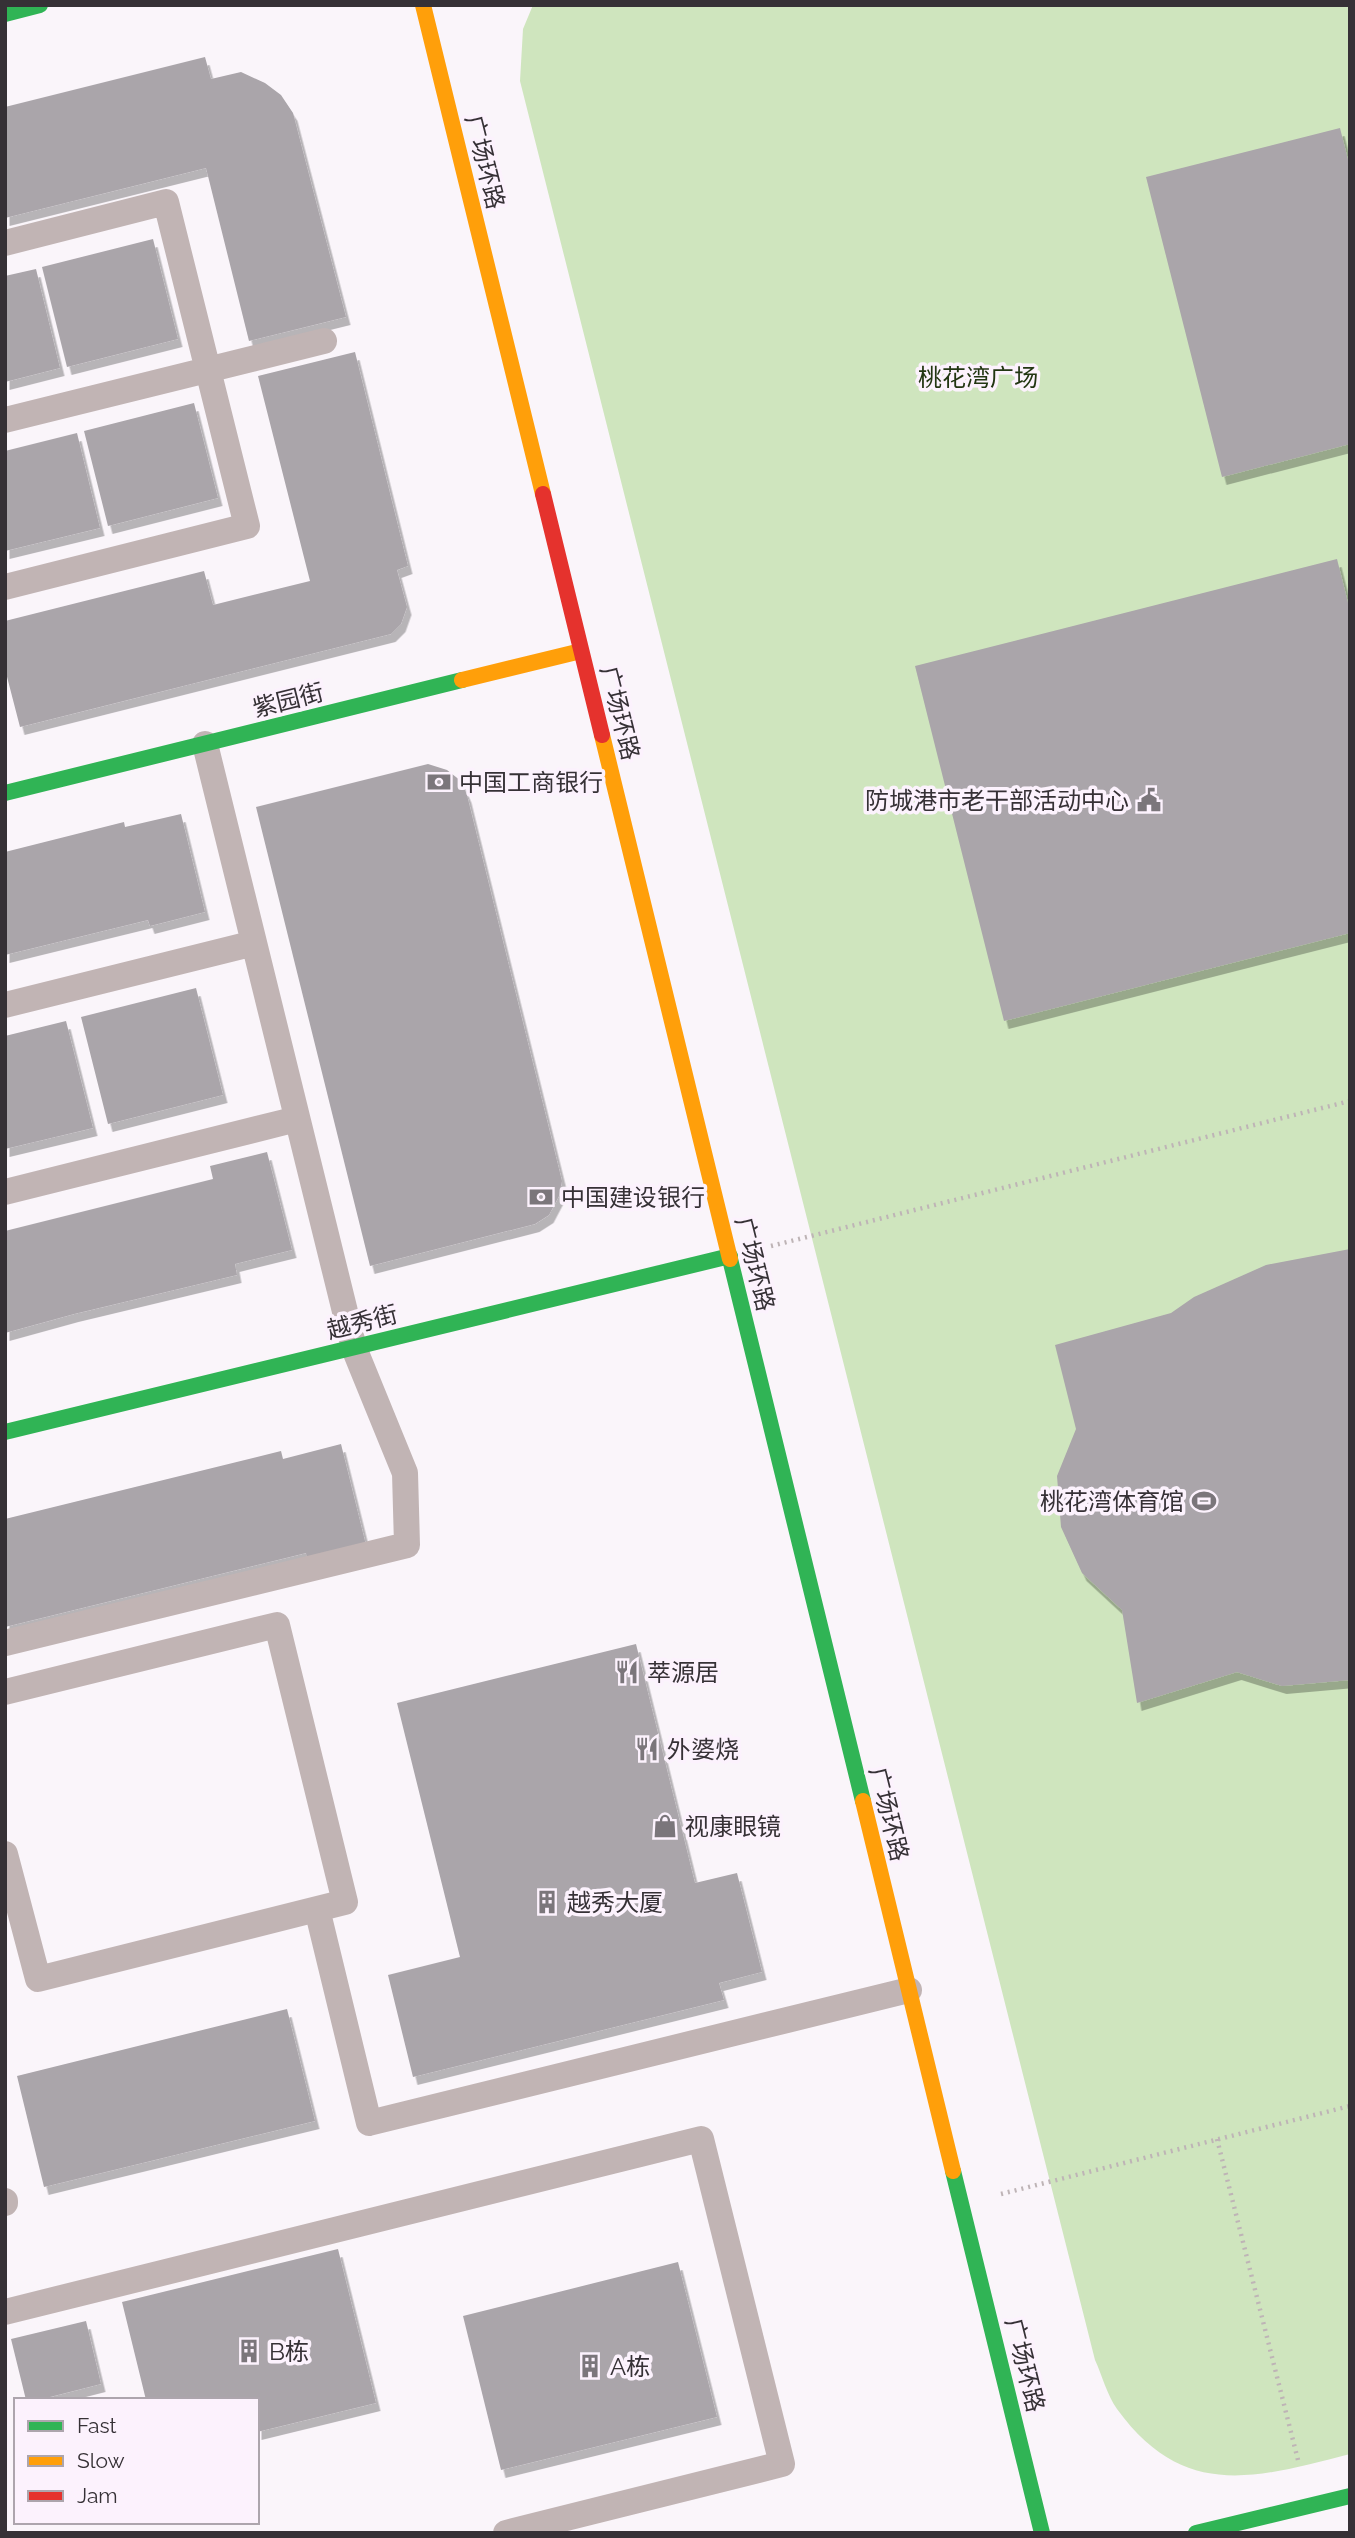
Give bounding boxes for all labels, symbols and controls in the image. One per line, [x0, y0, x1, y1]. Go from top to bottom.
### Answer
street label: 广场环路 [459, 112, 511, 212]
park label: 桃花湾广场 [918, 363, 1038, 392]
street label: 广场环路 [594, 663, 646, 763]
street label: 紫园街 [250, 677, 326, 723]
bank icon: 中国工商银行 [425, 768, 453, 796]
place label: 中国工商银行 [459, 768, 603, 797]
place label: 防城港市老干部活动中心 [865, 786, 1129, 815]
public building icon: 防城港市老干部活动中心 [1135, 786, 1163, 814]
bank icon: 中国建设银行 [527, 1183, 555, 1211]
place label: 中国建设银行 [561, 1183, 705, 1212]
street label: 广场环路 [729, 1214, 781, 1314]
street label: 越秀街 [324, 1299, 400, 1345]
place label: 桃花湾体育馆 [1040, 1487, 1184, 1516]
sports icon: 桃花湾体育馆 [1190, 1487, 1218, 1515]
restaurant icon: 萃源居 [613, 1658, 641, 1686]
place label: 萃源居 [647, 1658, 719, 1687]
restaurant icon: 外婆烧 [633, 1735, 661, 1763]
place label: 外婆烧 [667, 1735, 739, 1764]
street label: 广场环路 [863, 1764, 915, 1864]
shop icon: 视康眼镜 [651, 1812, 679, 1840]
place label: 视康眼镜 [685, 1812, 781, 1841]
building icon: 越秀大厦 [533, 1888, 561, 1916]
place label: 越秀大厦 [567, 1888, 663, 1917]
street label: 广场环路 [999, 2315, 1051, 2415]
building icon: B栋 [235, 2337, 263, 2365]
place label: B栋 [269, 2337, 309, 2366]
building icon: A栋 [576, 2352, 604, 2380]
place label: A栋 [610, 2352, 650, 2381]
legend [14, 2398, 259, 2524]
text: Fast [77, 2413, 117, 2438]
text: Slow [77, 2448, 125, 2473]
text: Jam [77, 2483, 118, 2508]

